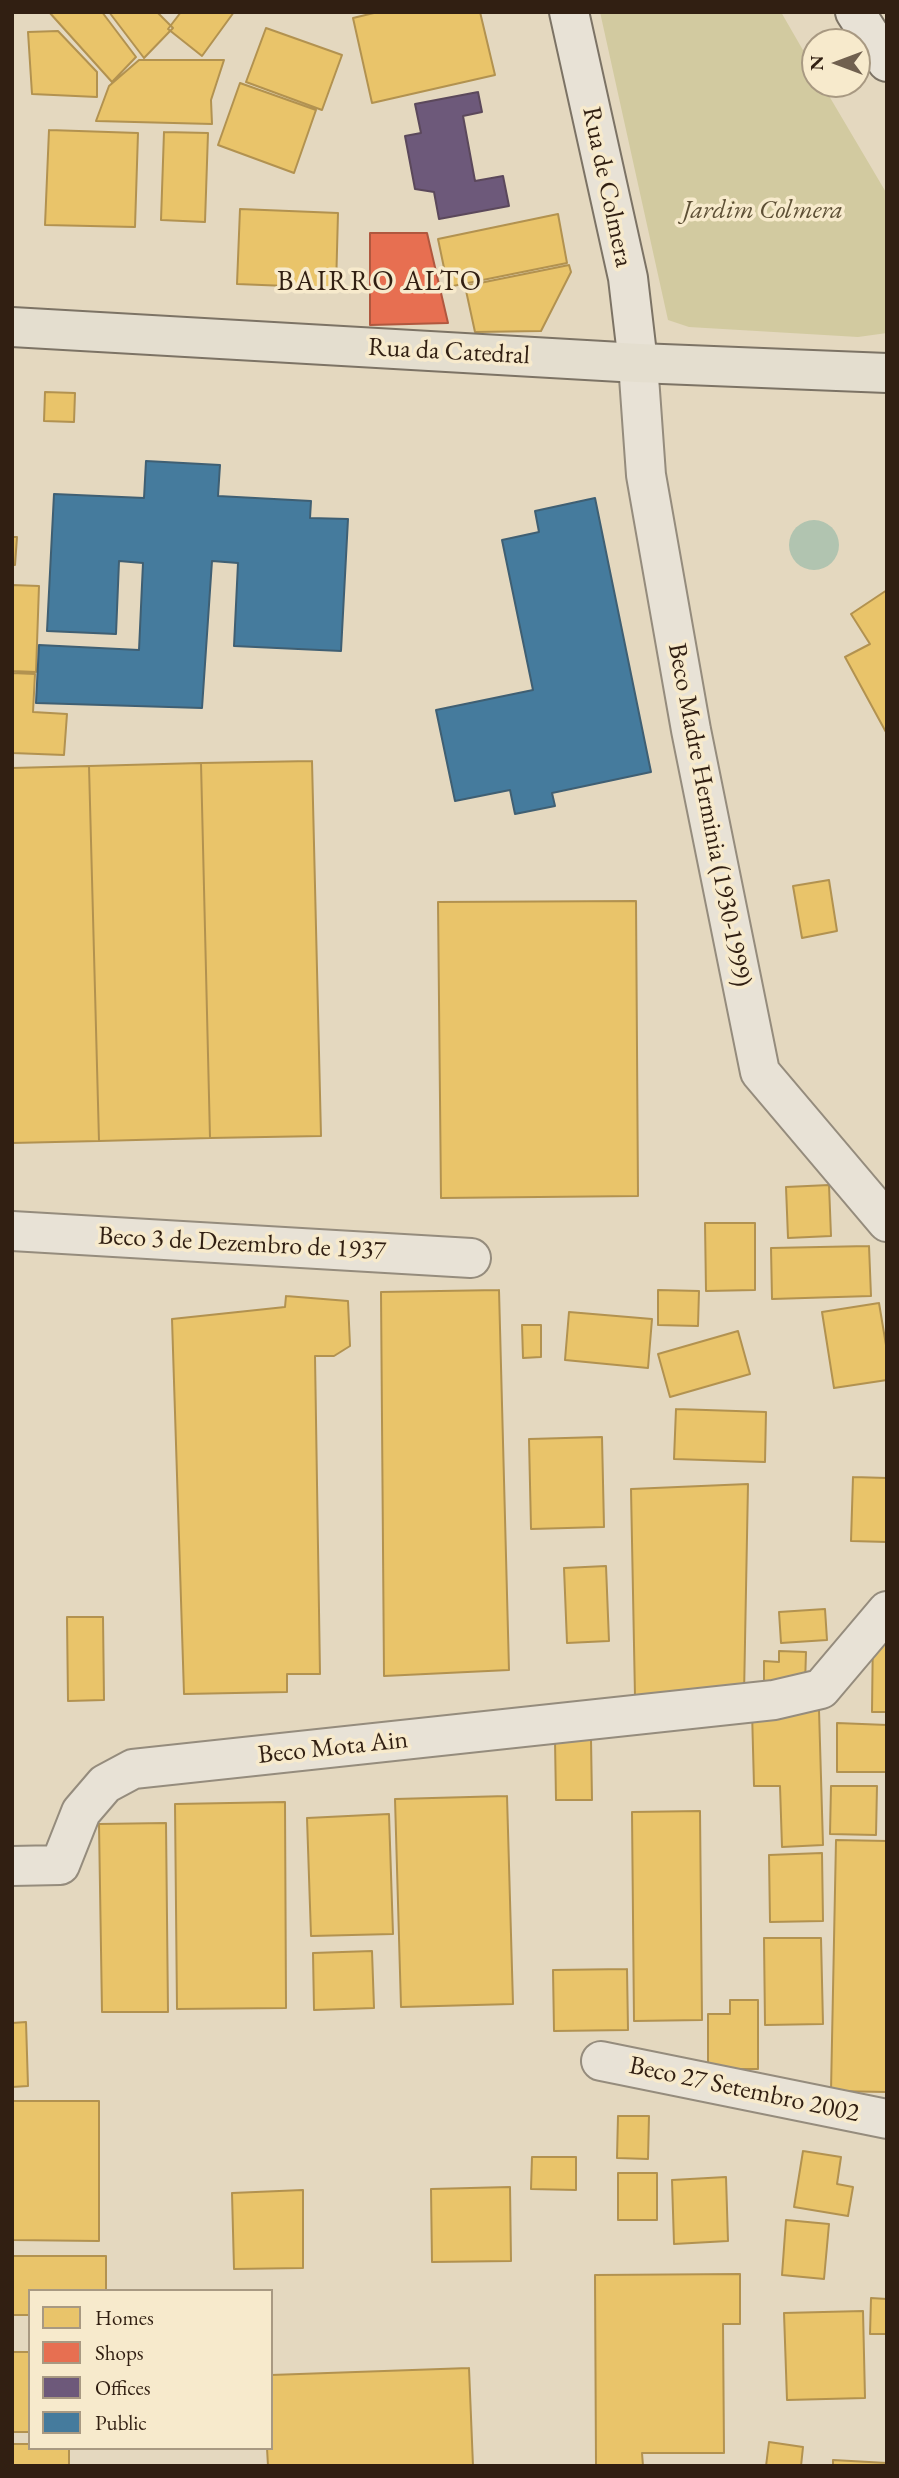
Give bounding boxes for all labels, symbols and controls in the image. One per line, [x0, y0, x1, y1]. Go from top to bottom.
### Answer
north arrow [801, 28, 871, 98]
text: N [804, 55, 829, 71]
street label: Rua de Colmera [575, 104, 639, 270]
park label: Jardim Colmera [683, 195, 843, 227]
district label: BAIRRO ALTO [278, 265, 482, 299]
street label: Rua da Catedral [367, 332, 531, 372]
street label: Beco Madre Herminia (1930-1999) [660, 641, 758, 989]
street label: Beco 3 de Dezembro de 1937 [97, 1221, 387, 1267]
street label: Beco Mota Ain [256, 1725, 410, 1771]
street label: Beco 27 Setembro 2002 [626, 2050, 862, 2130]
legend [28, 2289, 273, 2450]
text: Homes [95, 2304, 154, 2331]
text: Shops [95, 2339, 144, 2366]
text: Offices [95, 2374, 150, 2401]
text: Public [95, 2409, 147, 2436]

